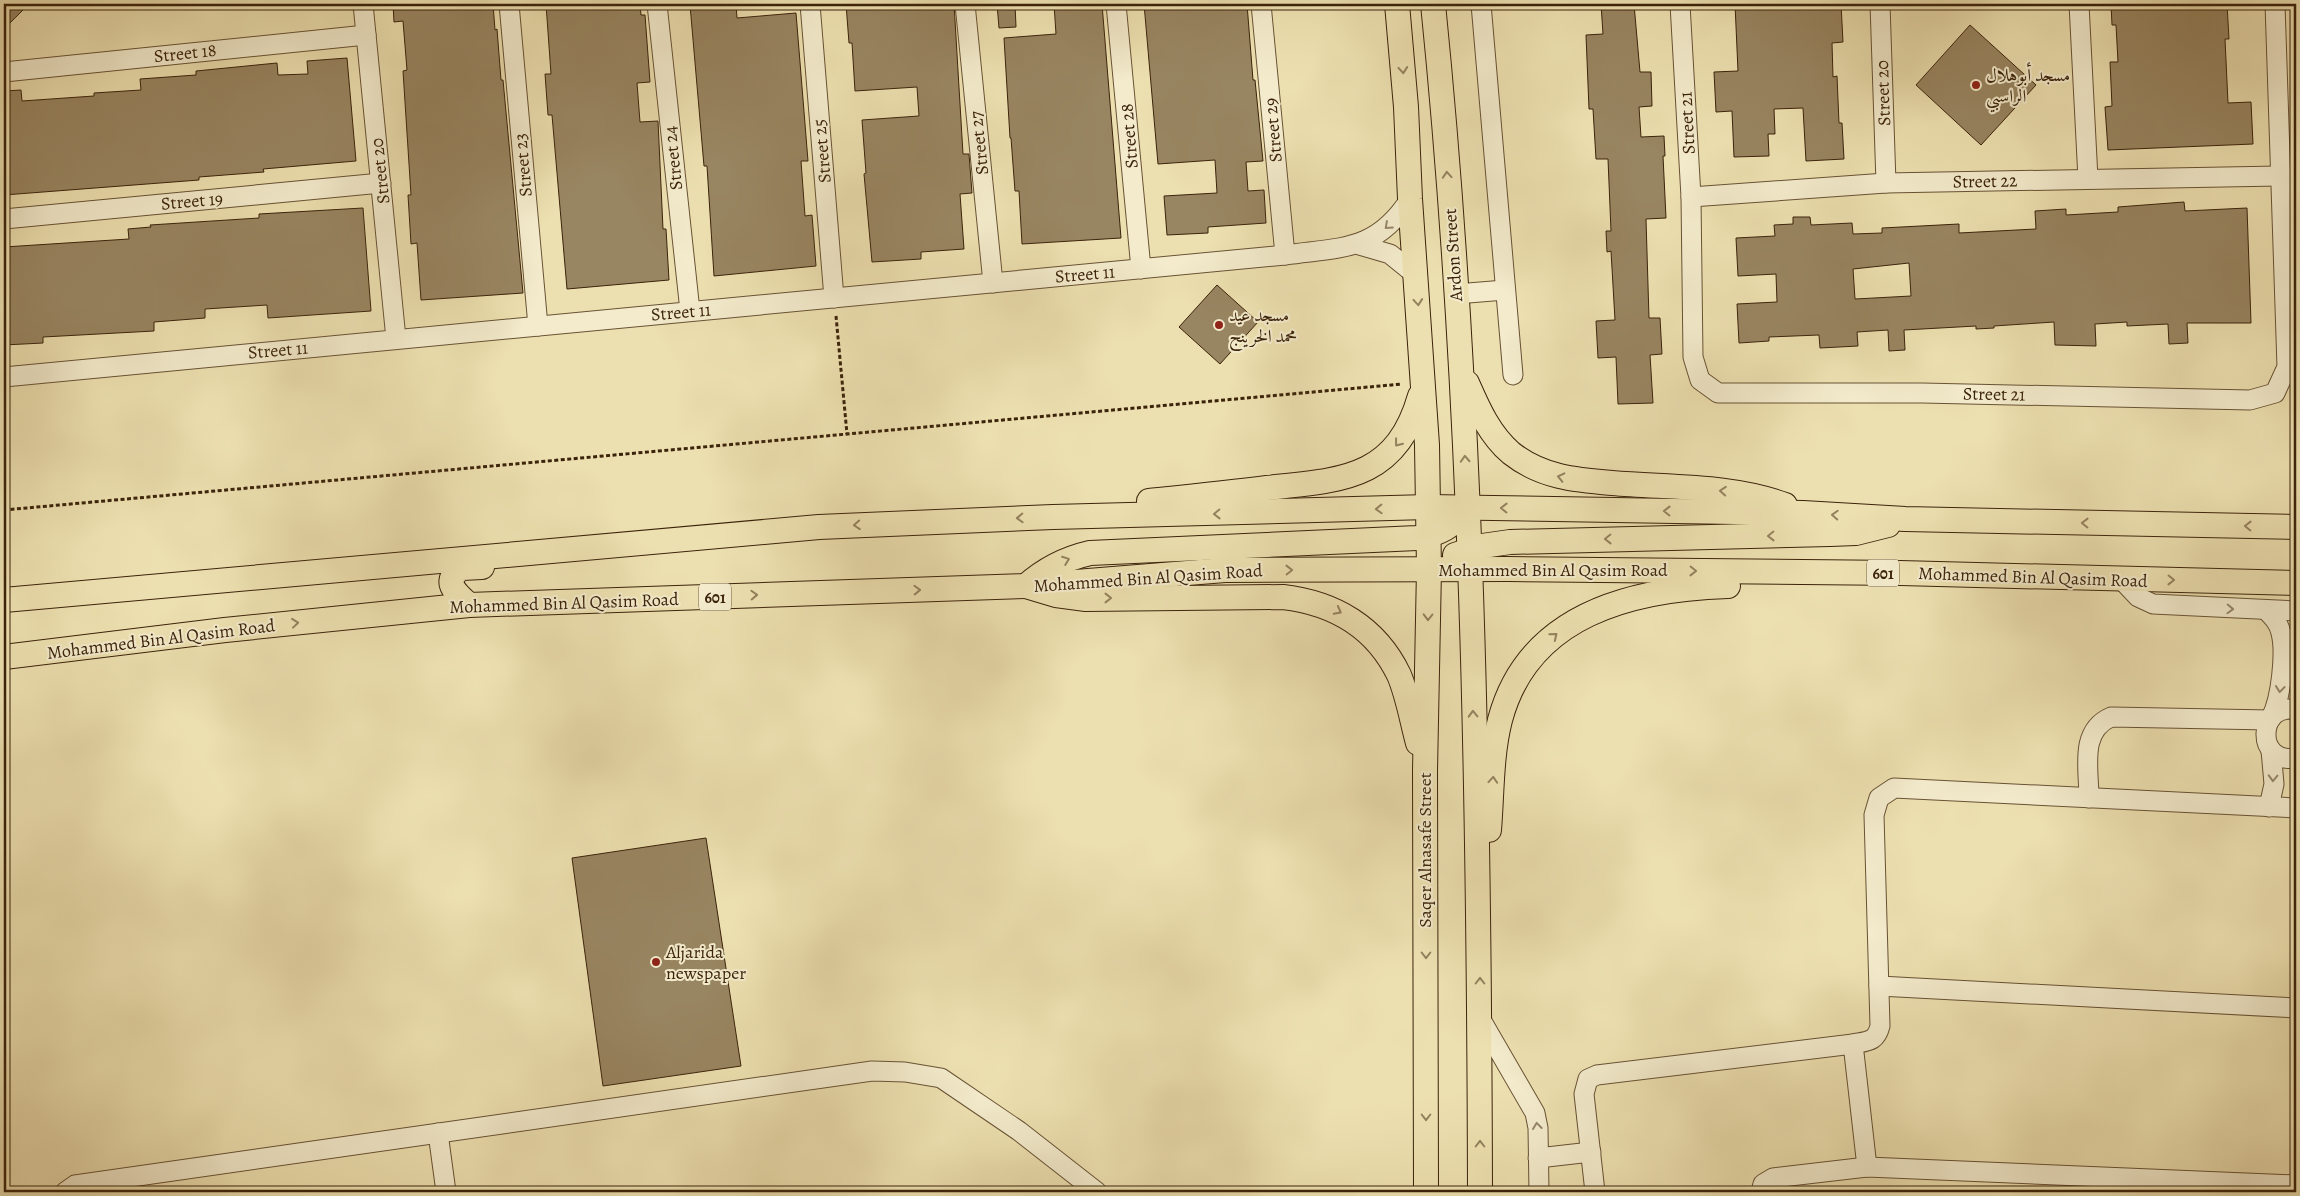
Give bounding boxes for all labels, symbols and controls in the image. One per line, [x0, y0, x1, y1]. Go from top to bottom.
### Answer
street label: Street 18 [153, 38, 217, 68]
street label: Street 20 [1870, 60, 1896, 126]
place label: مسجد أبوهلال الراسبي [1986, 62, 2070, 113]
one-way arrow [1398, 66, 1409, 74]
marker: مسجد أبوهلال الراسبي [1970, 79, 1982, 91]
street label: Street 21 [1673, 91, 1701, 155]
street label: Street 29 [1258, 97, 1288, 163]
street label: Street 28 [1114, 103, 1144, 169]
street label: Street 27 [964, 110, 994, 176]
street label: Street 25 [807, 118, 837, 184]
street label: Street 24 [658, 125, 688, 191]
street label: Street 23 [508, 132, 538, 198]
street label: Street 20 [365, 137, 395, 205]
street label: Street 22 [1952, 168, 2018, 194]
one-way arrow [1442, 170, 1453, 178]
street label: Street 19 [160, 186, 224, 216]
street label: Ardon Street [1438, 208, 1468, 303]
one-way arrow [1385, 221, 1394, 230]
street label: Street 11 [1054, 259, 1116, 289]
street label: Street 11 [650, 297, 712, 327]
one-way arrow [1412, 298, 1423, 306]
place label: مسجد عيد محمد الخرينج [1229, 303, 1297, 352]
marker: مسجد عيد محمد الخرينج [1213, 319, 1225, 331]
street label: Street 11 [247, 335, 309, 365]
street label: Street 21 [1963, 381, 2025, 407]
one-way arrow [1394, 437, 1403, 446]
one-way arrow [1460, 455, 1471, 463]
one-way arrow [1556, 472, 1565, 483]
one-way arrow [1718, 486, 1726, 497]
one-way arrow [1375, 503, 1383, 514]
one-way arrow [1500, 503, 1508, 513]
one-way arrow [1662, 505, 1670, 516]
one-way arrow [1213, 509, 1220, 519]
one-way arrow [1831, 509, 1839, 520]
one-way arrow [1015, 513, 1023, 524]
one-way arrow [2081, 517, 2089, 528]
one-way arrow [853, 519, 861, 530]
one-way arrow [2243, 521, 2251, 531]
one-way arrow [1767, 530, 1775, 541]
one-way arrow [1604, 534, 1612, 545]
one-way arrow [1062, 555, 1070, 565]
street label: Mohammed Bin Al Qasim Road [1033, 558, 1264, 598]
street label: Mohammed Bin Al Qasim Road [1438, 558, 1668, 582]
road number: 601 [1867, 560, 1899, 586]
street label: Mohammed Bin Al Qasim Road [1918, 561, 2148, 593]
one-way arrow [1285, 565, 1293, 575]
one-way arrow [1690, 566, 1697, 576]
one-way arrow [2167, 575, 2175, 585]
road number: 601 [699, 584, 731, 610]
one-way arrow [913, 584, 921, 595]
street label: Mohammed Bin Al Qasim Road [449, 587, 679, 619]
one-way arrow [751, 590, 759, 601]
one-way arrow [1104, 593, 1112, 604]
one-way arrow [2226, 603, 2234, 614]
one-way arrow [1333, 605, 1342, 615]
street label: Mohammed Bin Al Qasim Road [46, 613, 277, 665]
one-way arrow [1423, 614, 1433, 622]
one-way arrow [292, 618, 300, 629]
one-way arrow [1548, 634, 1557, 642]
one-way arrow [2275, 685, 2286, 693]
one-way arrow [1468, 709, 1478, 717]
street label: Saqer Alnasafe Street [1413, 772, 1437, 928]
one-way arrow [2268, 775, 2279, 783]
one-way arrow [1488, 776, 1499, 784]
place label: Aljarida newspaper [665, 940, 746, 985]
one-way arrow [1421, 952, 1431, 959]
marker: Aljarida newspaper [650, 956, 662, 968]
one-way arrow [1475, 977, 1485, 984]
one-way arrow [1421, 1114, 1431, 1122]
one-way arrow [1532, 1122, 1543, 1130]
one-way arrow [1475, 1139, 1485, 1147]

